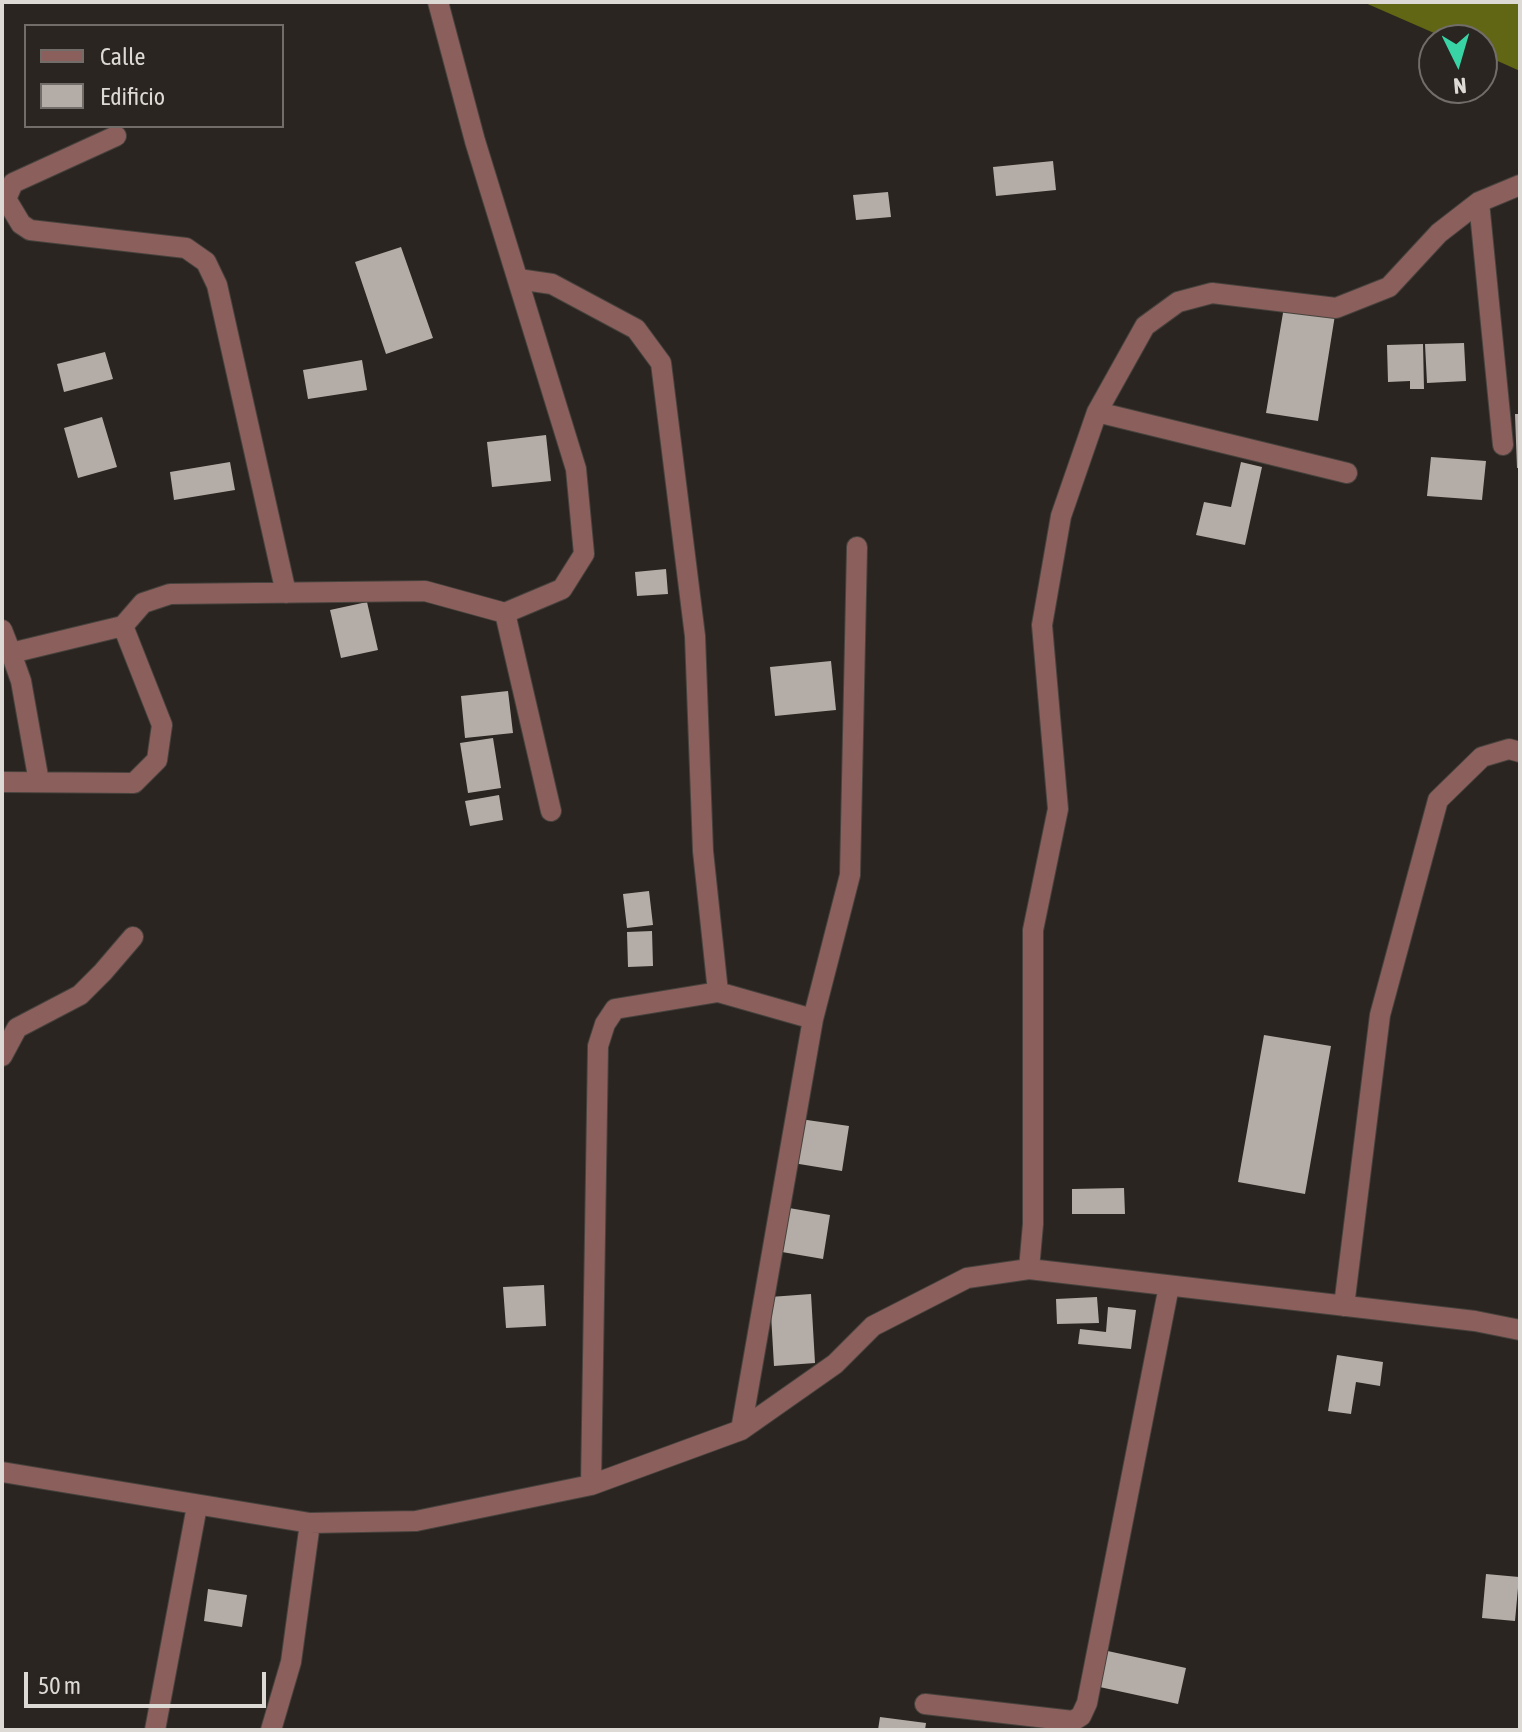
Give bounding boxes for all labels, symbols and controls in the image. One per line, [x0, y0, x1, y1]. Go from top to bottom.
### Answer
legend [24, 24, 284, 128]
north arrow [1418, 24, 1498, 104]
text: Calle [100, 43, 145, 70]
text: N [1452, 72, 1468, 99]
text: Edificio [100, 83, 165, 110]
scale bar [28, 1656, 270, 1706]
text: 50 m [38, 1672, 81, 1699]

